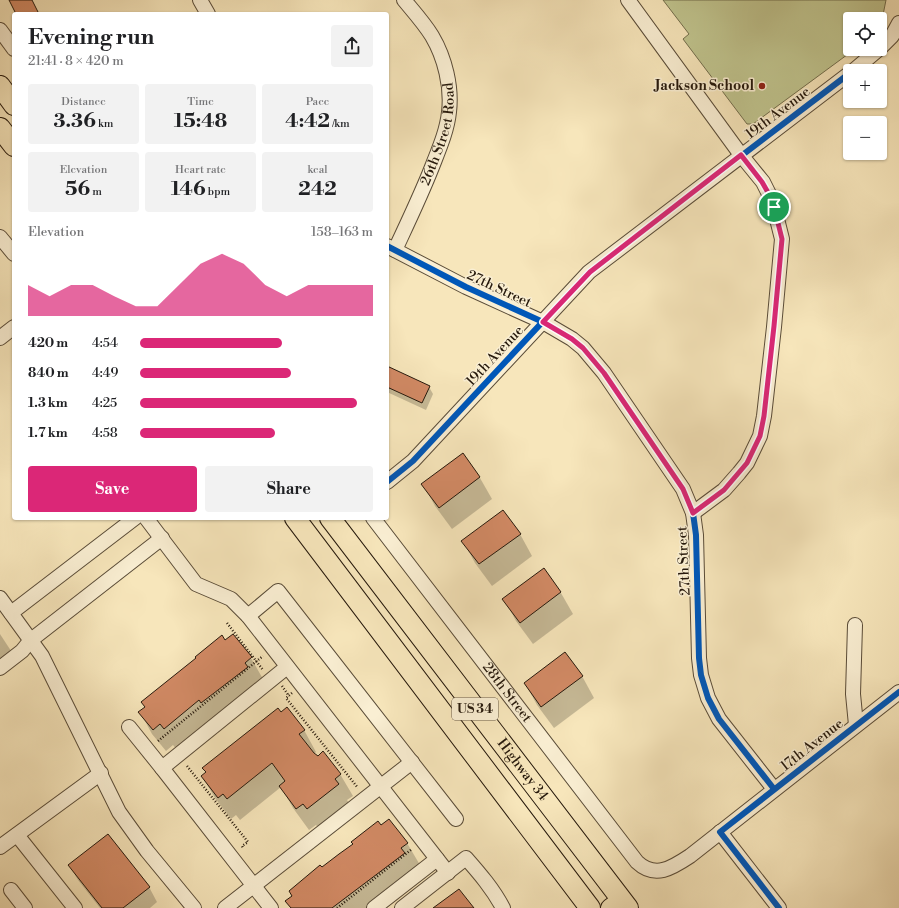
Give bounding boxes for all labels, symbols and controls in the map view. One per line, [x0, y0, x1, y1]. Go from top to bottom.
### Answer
map controls [843, 12, 887, 160]
button: locate [843, 12, 887, 56]
text: Evening run [28, 24, 154, 51]
button: share [331, 25, 373, 67]
text: 21:41 · 8 × 420 m [28, 53, 124, 69]
button: + [843, 64, 887, 108]
place label: Jackson School [653, 77, 754, 95]
street label: 26th Street Road [417, 81, 459, 188]
marker: Jackson School [757, 81, 767, 91]
street label: 19th Avenue [742, 83, 814, 143]
text: Distance [61, 95, 106, 109]
text: Time [187, 95, 214, 109]
text: Pace [306, 95, 329, 109]
text: 3.36 [54, 109, 96, 134]
text: 15:48 [174, 109, 227, 134]
text: 4:42 [285, 109, 330, 134]
button: − [843, 116, 887, 160]
text: km [96, 117, 113, 131]
text: /km [330, 117, 350, 131]
text: Elevation [60, 163, 107, 177]
text: Heart rate [175, 163, 226, 177]
text: kcal [308, 163, 327, 177]
text: 56 [65, 177, 90, 202]
text: 146 [171, 177, 206, 202]
text: 242 [298, 177, 337, 202]
text: m [90, 185, 102, 199]
text: bpm [206, 185, 230, 199]
pin [757, 190, 791, 224]
icon: arrive [763, 196, 785, 218]
text: Elevation [28, 224, 84, 240]
text: 158–163 m [311, 224, 373, 240]
street label: 27th Street [464, 266, 534, 312]
street label: 19th Avenue [462, 322, 528, 390]
text: 420 m [28, 335, 68, 351]
text: 4:54 [92, 335, 118, 351]
text: 840 m [28, 365, 69, 381]
text: 4:49 [92, 365, 118, 381]
text: 1.3 km [28, 395, 68, 411]
text: 4:25 [92, 395, 117, 411]
text: 1.7 km [28, 425, 68, 441]
text: 4:58 [92, 425, 118, 441]
button: Save [28, 466, 197, 512]
button: Share [205, 466, 373, 512]
street label: 27th Street [673, 526, 695, 596]
street label: 28th Street [478, 659, 536, 726]
road number: US 34 [452, 698, 498, 720]
street label: 17th Avenue [777, 715, 847, 775]
street label: Highway 34 [493, 735, 552, 805]

